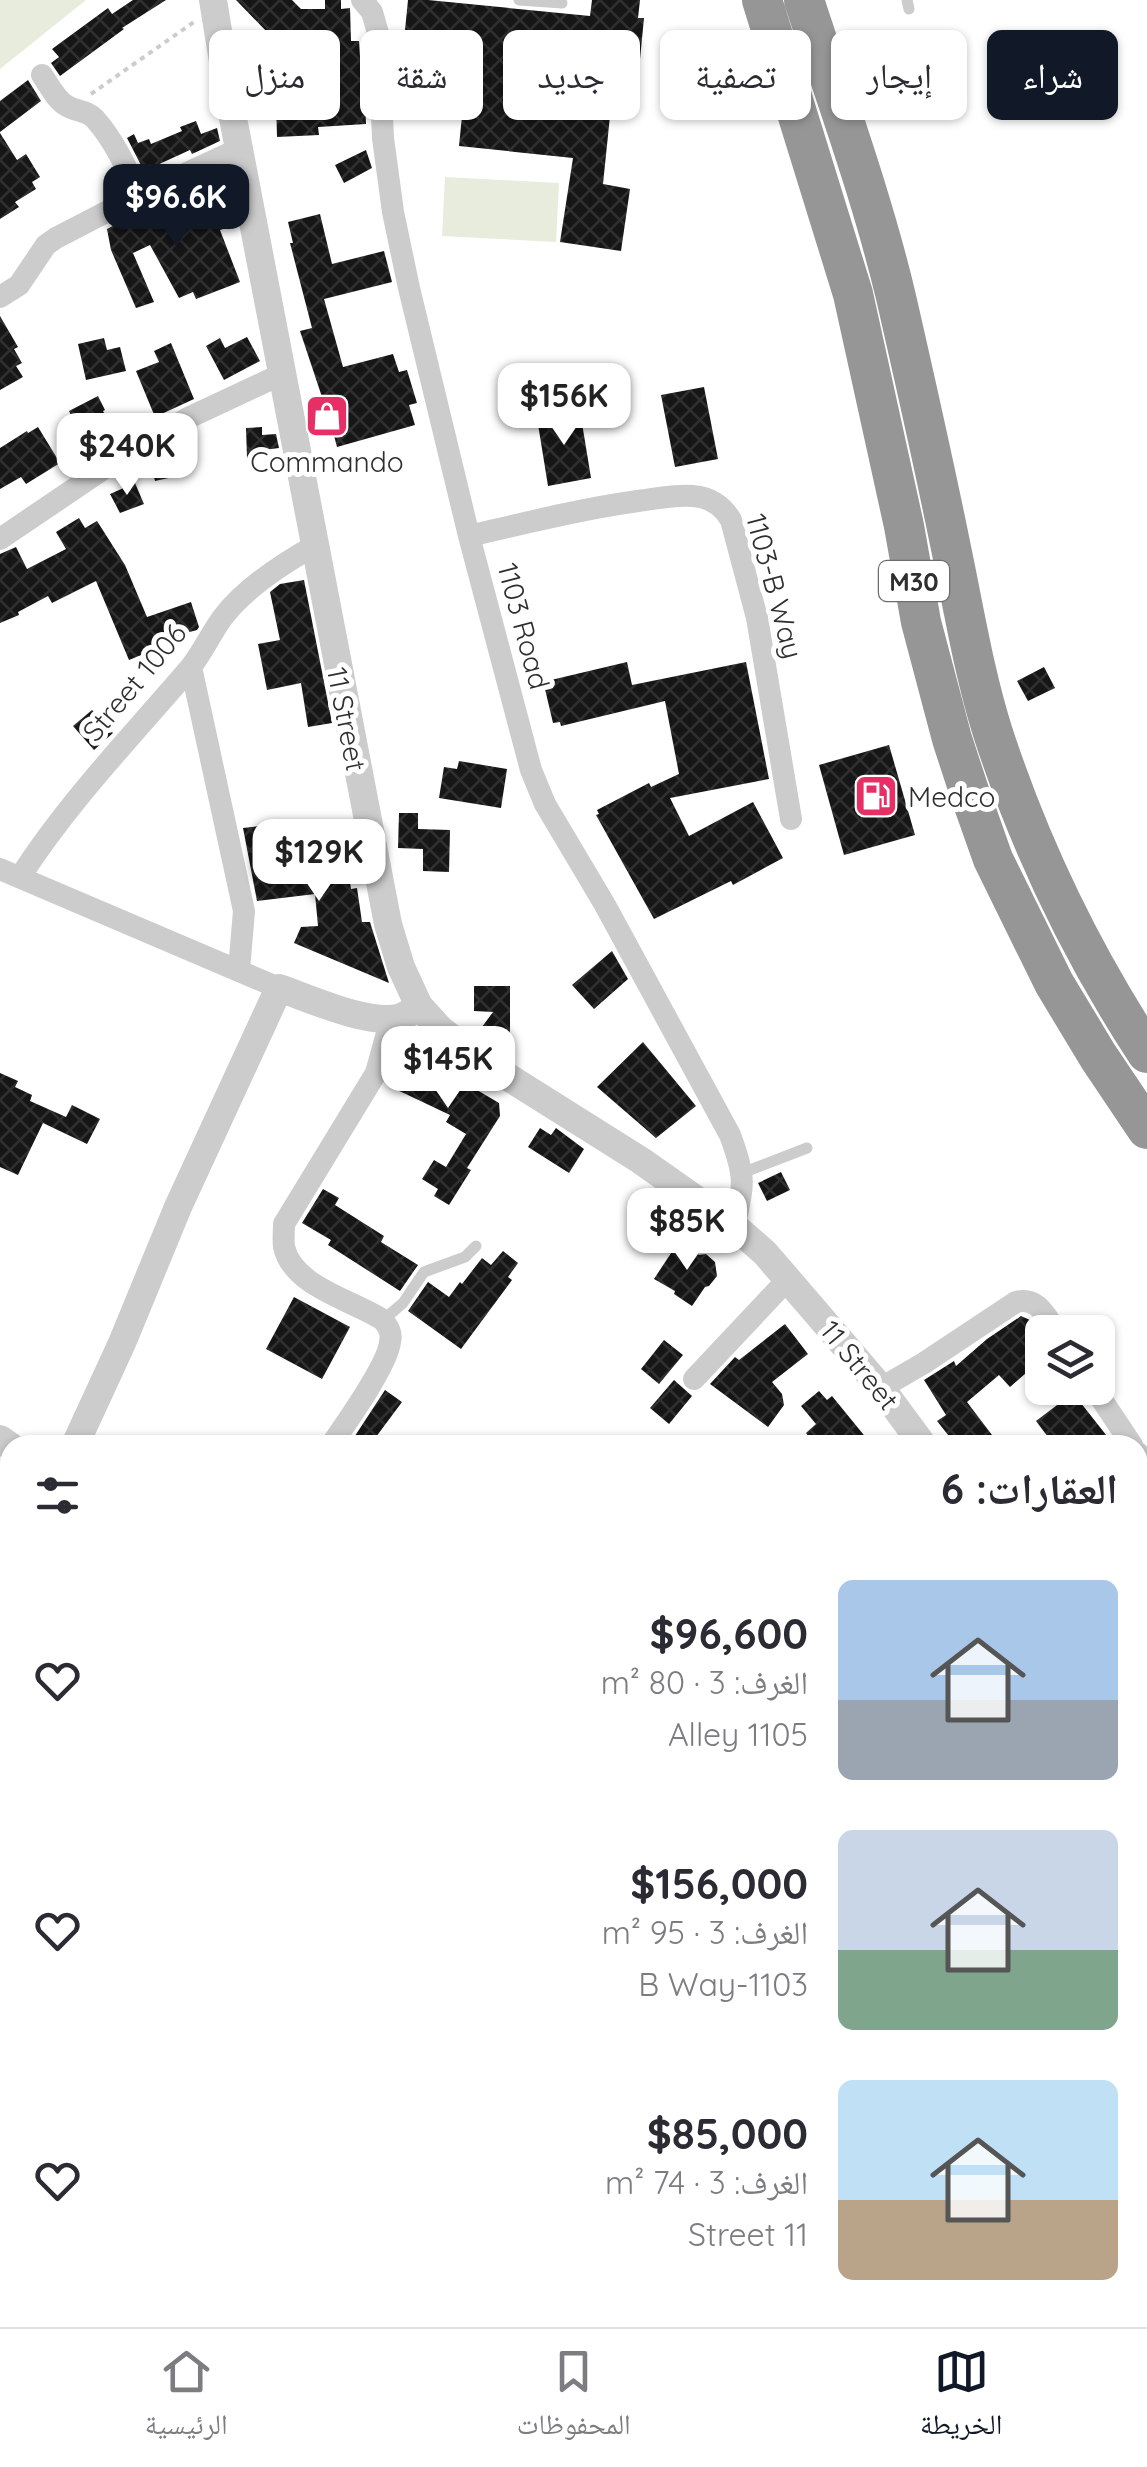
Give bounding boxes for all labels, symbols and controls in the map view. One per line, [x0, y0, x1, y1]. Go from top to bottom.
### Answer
chip: منزل [209, 30, 340, 120]
chip: شقة [360, 30, 483, 120]
chip: جديد [503, 30, 640, 120]
chip: تصفية [660, 30, 811, 120]
chip: إيجار [831, 30, 967, 120]
chip: شراء [987, 30, 1118, 120]
pin: $96.6K [95, 164, 257, 249]
text: $96.6K [125, 176, 227, 216]
pin: $156K [494, 363, 634, 448]
text: $156K [520, 375, 608, 415]
shop icon: Commando [304, 393, 350, 439]
pin: $240K [57, 413, 197, 498]
text: $240K [79, 425, 175, 465]
place label: Commando [250, 444, 404, 479]
street label: 1103-B Way [739, 510, 811, 662]
street label: 1103 Road [490, 559, 558, 693]
road number: M30 [879, 561, 949, 601]
street label: Street 1006 [75, 616, 193, 748]
street label: 11 Street [320, 664, 374, 774]
fuel station icon: Medco [853, 773, 899, 819]
place label: Medco [908, 779, 995, 814]
pin: $129K [249, 819, 389, 904]
text: $129K [275, 831, 363, 871]
pin: $145K [378, 1026, 518, 1111]
text: $145K [403, 1038, 493, 1078]
pin: $85K [628, 1188, 746, 1273]
text: $85K [649, 1200, 725, 1240]
street label: 11 Street [813, 1313, 907, 1417]
map controls [1025, 1315, 1115, 1405]
button: layers [1025, 1315, 1115, 1405]
text: العقارات: 6 [941, 1462, 1118, 1515]
icon: filters [30, 1468, 85, 1523]
text: $96,600 [649, 1607, 808, 1660]
icon: home [918, 1620, 1038, 1740]
icon: heart [30, 1653, 85, 1708]
text: الغرف: 3 · 80 m² [601, 1662, 808, 1702]
text: 1105 Alley [668, 1714, 808, 1754]
text: $156,000 [630, 1857, 808, 1910]
icon: home [918, 1870, 1038, 1990]
icon: heart [30, 1903, 85, 1958]
text: الغرف: 3 · 95 m² [602, 1912, 808, 1952]
text: 1103-B Way [638, 1964, 808, 2004]
text: $85,000 [647, 2107, 808, 2160]
icon: home [918, 2120, 1038, 2240]
icon: heart [30, 2153, 85, 2208]
text: الغرف: 3 · 74 m² [605, 2162, 808, 2202]
text: 11 Street [688, 2214, 808, 2254]
tab: الرئيسية [145, 2344, 228, 2452]
tab: المحفوظات [517, 2344, 631, 2452]
tab: الخريطة [920, 2344, 1002, 2452]

